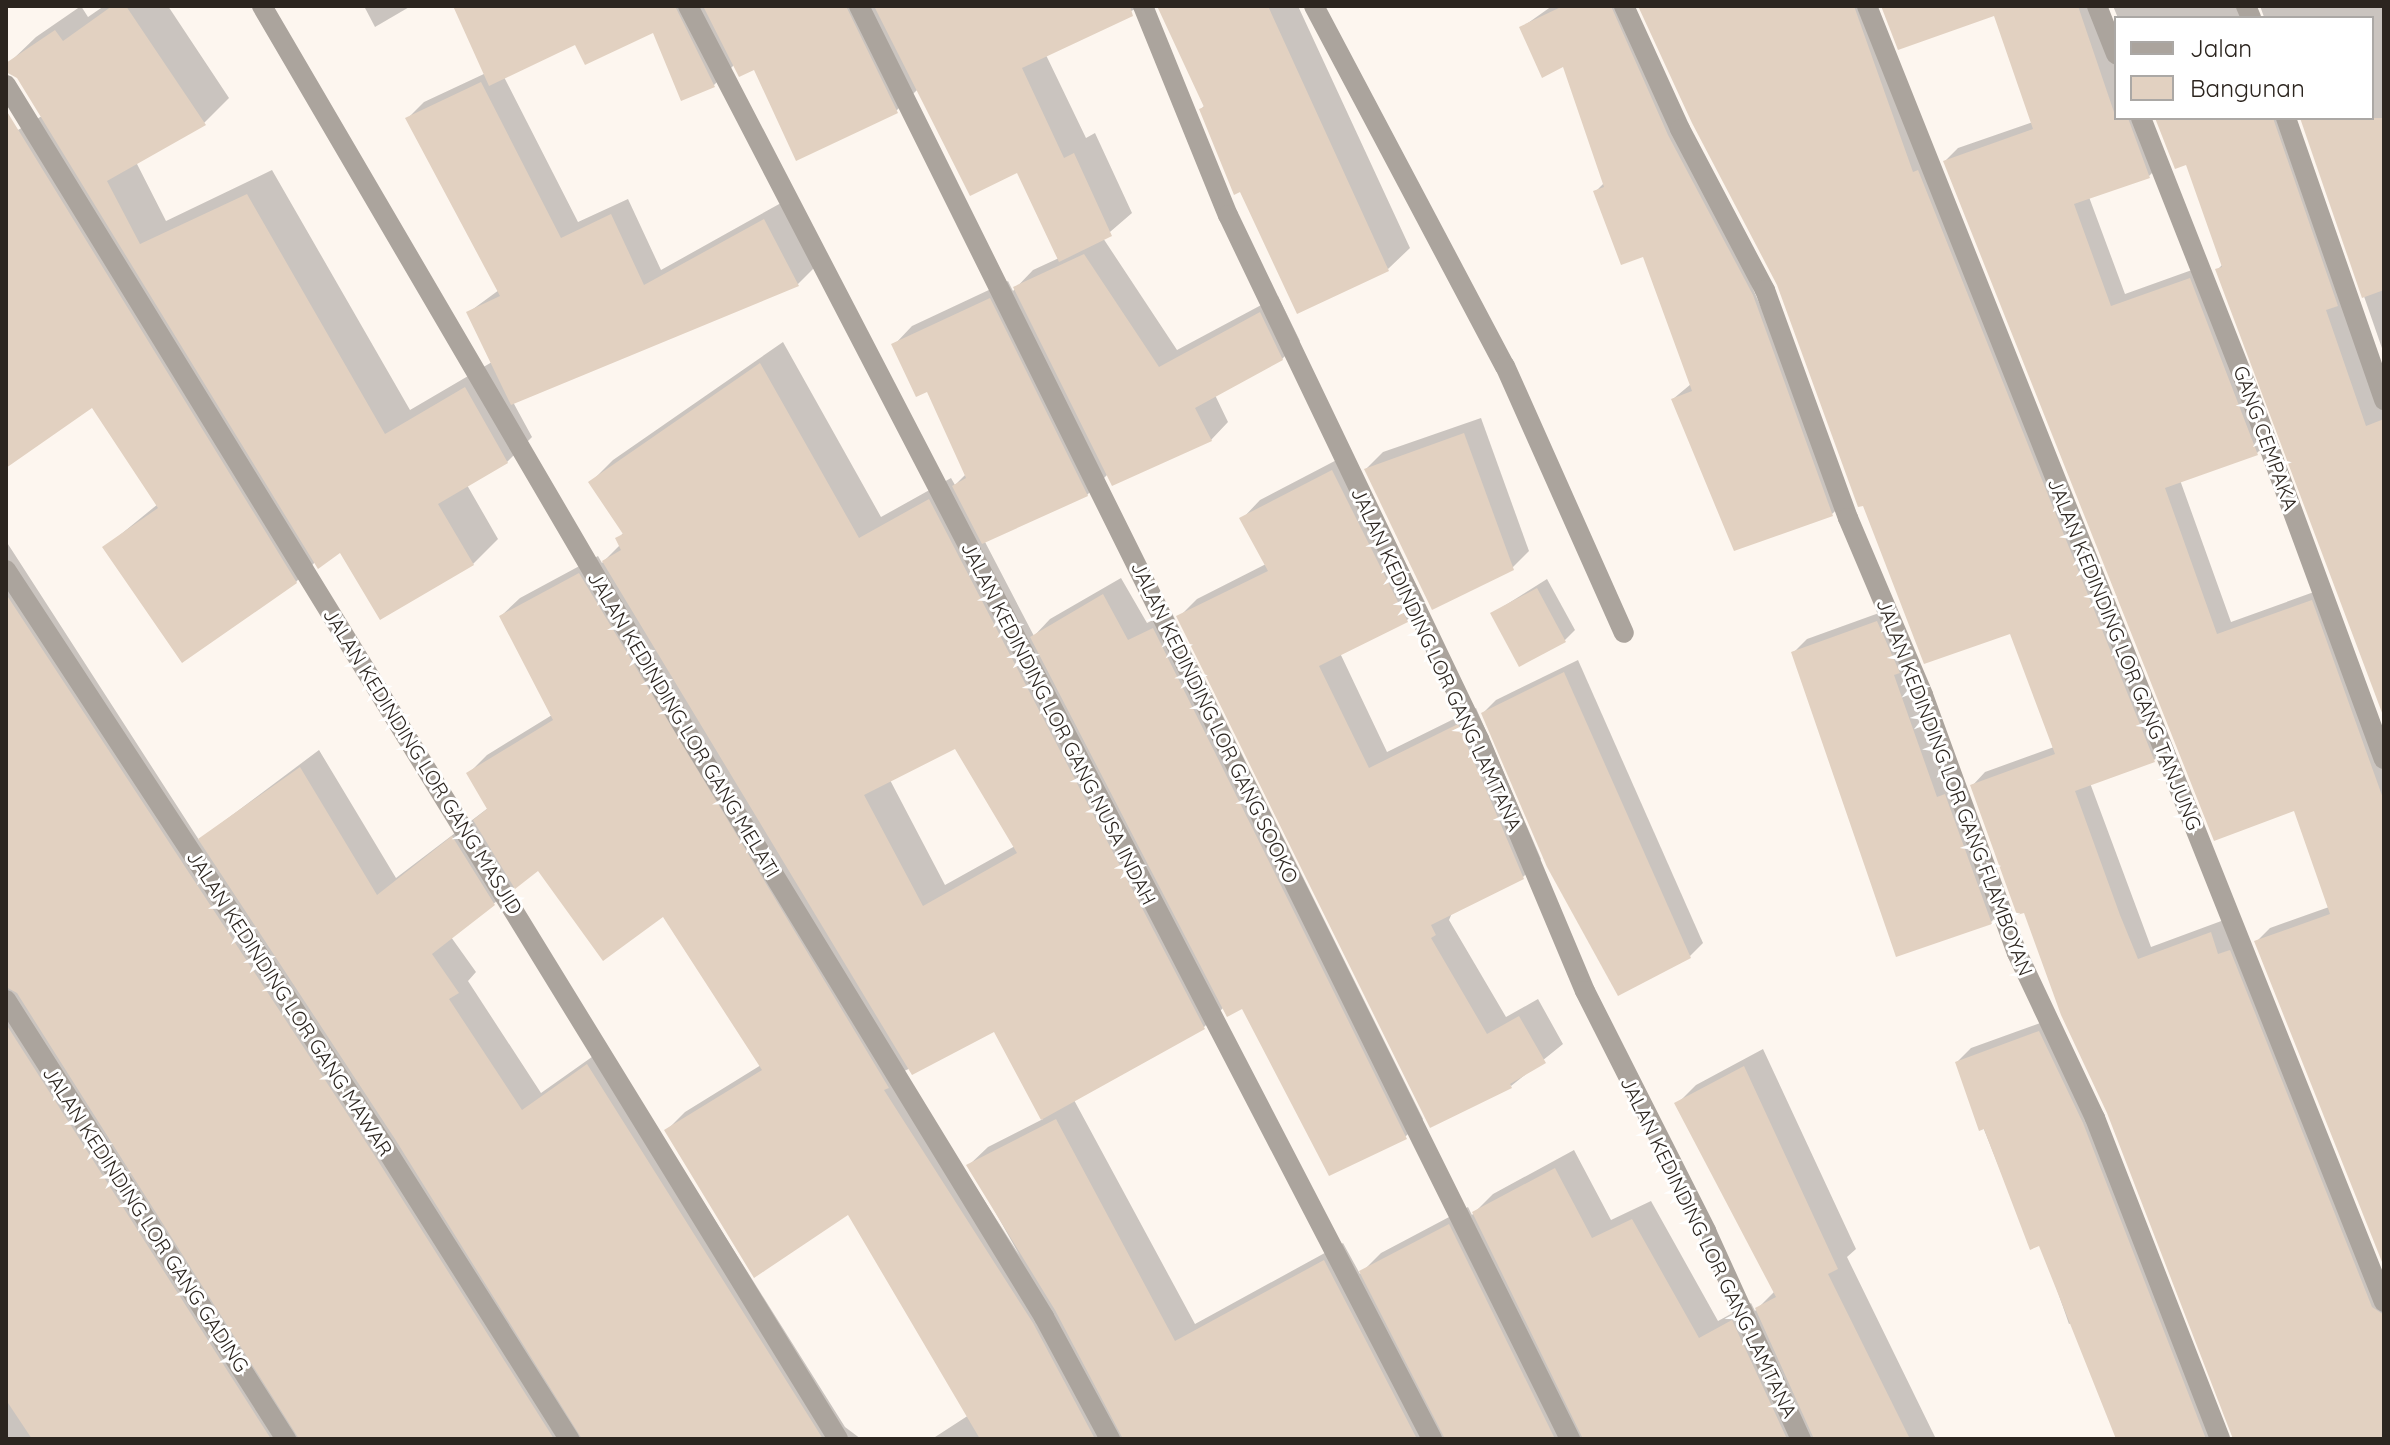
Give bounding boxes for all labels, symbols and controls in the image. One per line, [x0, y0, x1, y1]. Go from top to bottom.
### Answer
legend [2114, 16, 2374, 120]
text: Jalan [2190, 33, 2252, 63]
text: Bangunan [2190, 73, 2305, 103]
street label: GANG CEMPAKA [2229, 362, 2303, 514]
street label: JALAN KEDINDING LOR GANG TANJUNG [2043, 474, 2207, 834]
street label: JALAN KEDINDING LOR GANG LAMTANA [1347, 483, 1527, 835]
street label: JALAN KEDINDING LOR GANG NUSA INDAH [956, 537, 1162, 909]
street label: JALAN KEDINDING LOR GANG SOOKO [1126, 557, 1304, 887]
street label: JALAN KEDINDING LOR GANG MELATI [583, 567, 785, 881]
street label: JALAN KEDINDING LOR GANG FLAMBOYAN [1872, 595, 2038, 979]
street label: JALAN KEDINDING LOR GANG MASJID [318, 603, 528, 919]
street label: JALAN KEDINDING LOR GANG MAWAR [182, 846, 398, 1160]
street label: JALAN KEDINDING LOR GANG GADING [38, 1062, 254, 1376]
street label: JALAN KEDINDING LOR GANG LAMTANA [1616, 1072, 1802, 1422]

